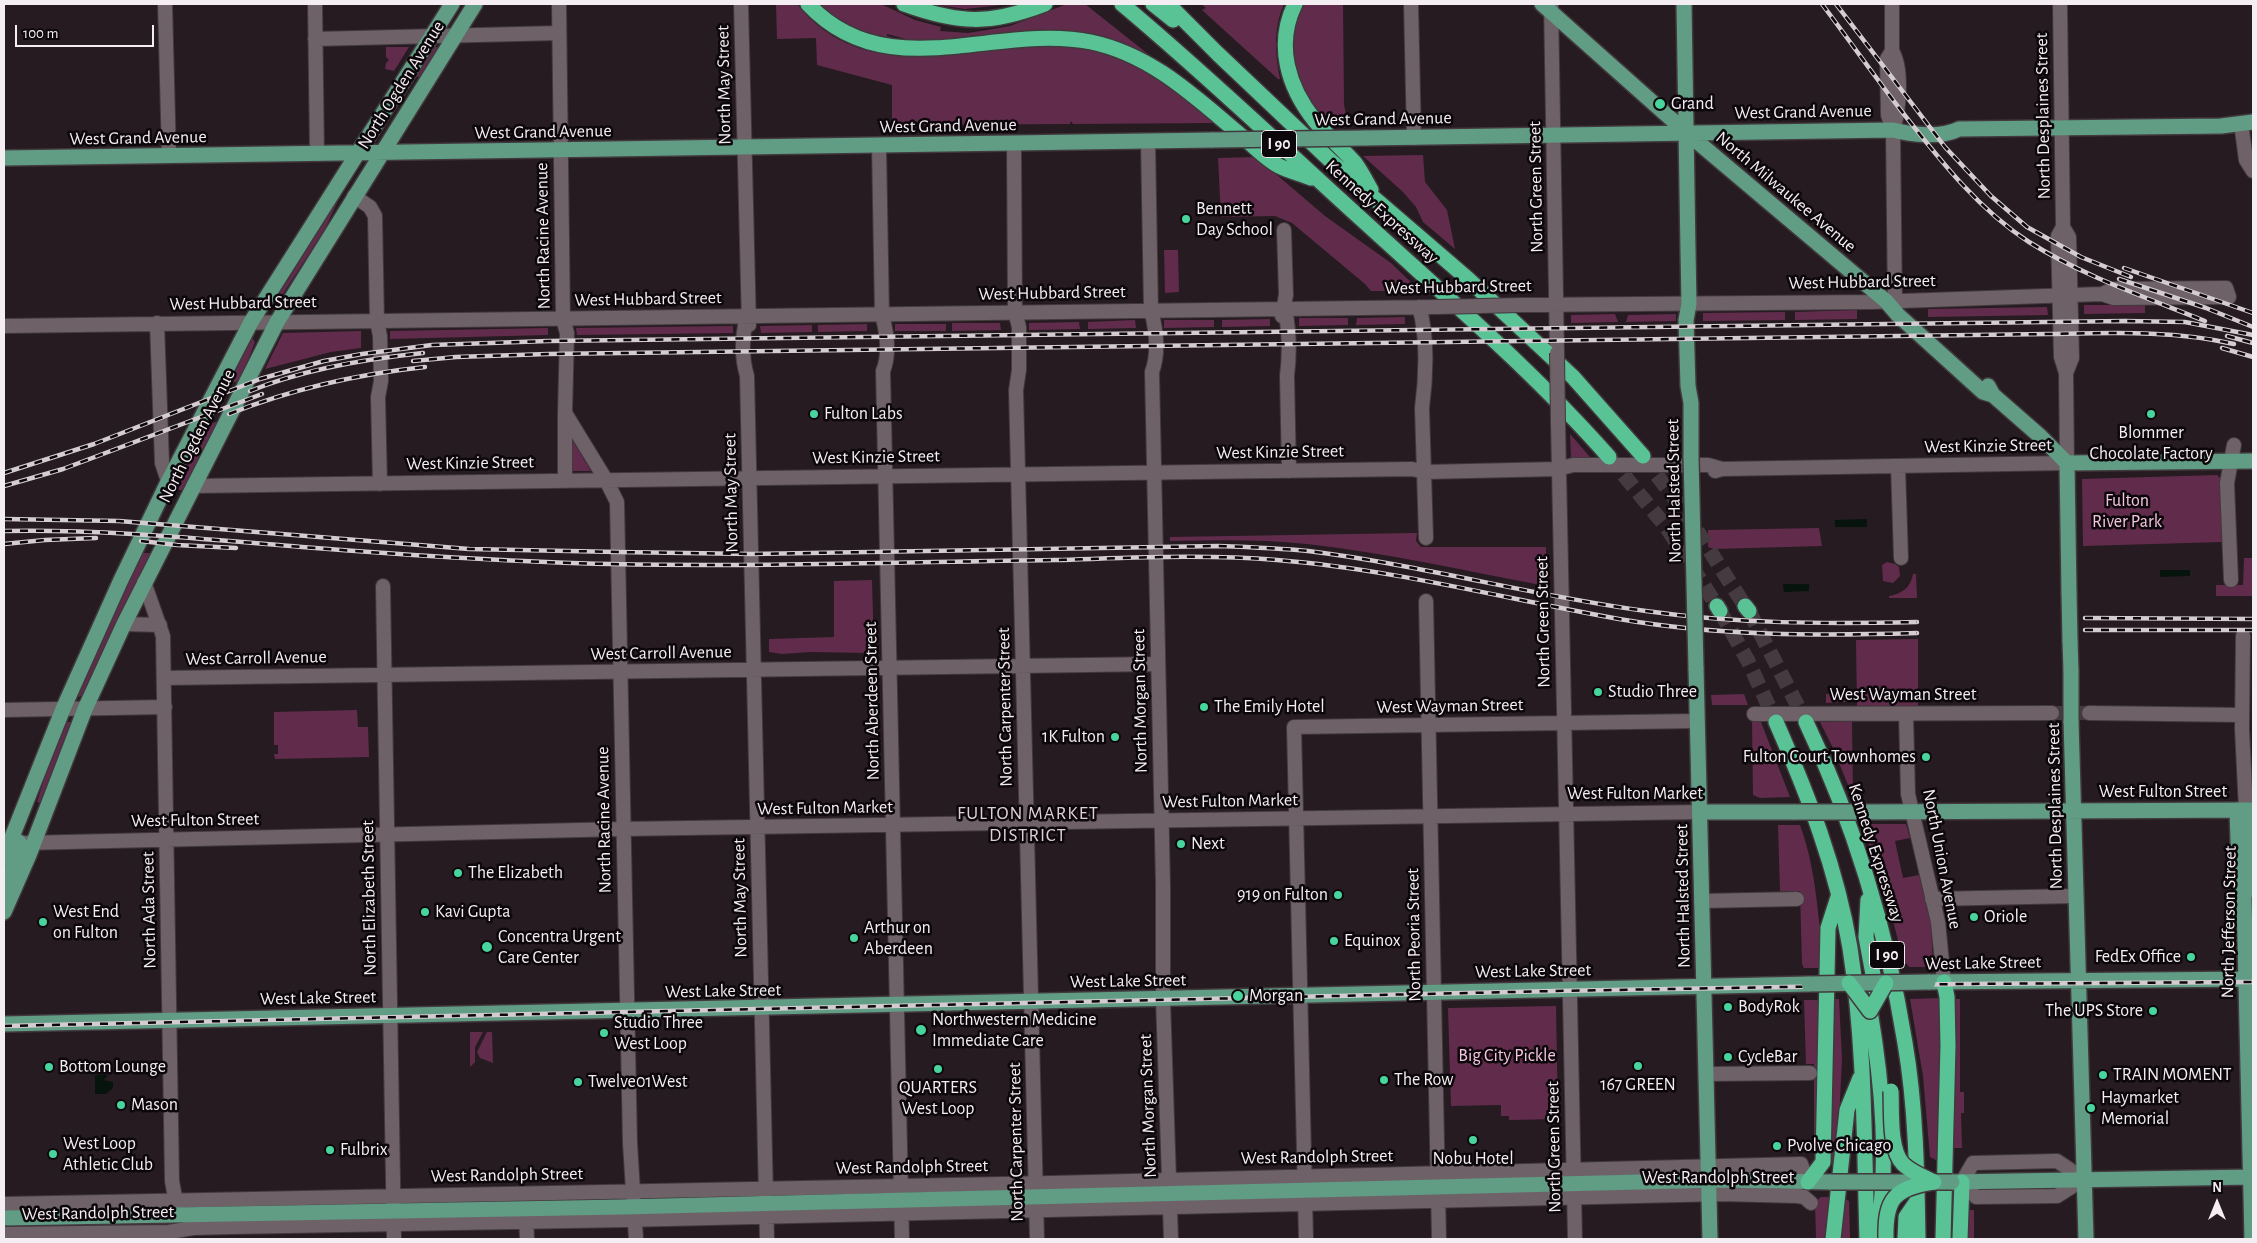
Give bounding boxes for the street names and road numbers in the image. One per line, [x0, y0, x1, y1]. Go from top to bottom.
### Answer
street label: North Ogden Avenue [353, 17, 449, 153]
street label: North May Street [712, 25, 736, 145]
street label: North Desplaines Street [2031, 32, 2055, 200]
street label: West Grand Avenue [1734, 100, 1872, 124]
street label: West Grand Avenue [1314, 107, 1452, 131]
street label: West Grand Avenue [879, 114, 1017, 138]
street label: West Grand Avenue [474, 120, 612, 144]
street label: North Green Street [1524, 121, 1548, 253]
street label: West Grand Avenue [69, 126, 207, 150]
street label: North Milwaukee Avenue [1711, 127, 1861, 257]
road number: I 90 [1262, 130, 1296, 158]
street label: Kennedy Expressway [1321, 155, 1443, 269]
street label: North Racine Avenue [531, 162, 555, 310]
street label: West Hubbard Street [1788, 270, 1936, 294]
street label: West Hubbard Street [1384, 275, 1532, 299]
street label: West Hubbard Street [978, 281, 1126, 305]
street label: West Hubbard Street [574, 287, 722, 311]
street label: West Hubbard Street [169, 291, 317, 315]
street label: North Ogden Avenue [154, 366, 240, 506]
street label: North Halsted Street [1662, 419, 1686, 563]
street label: North May Street [719, 433, 743, 553]
street label: West Kinzie Street [1924, 434, 2052, 458]
street label: West Kinzie Street [1216, 440, 1344, 464]
street label: West Kinzie Street [812, 445, 940, 469]
street label: West Kinzie Street [406, 451, 534, 475]
street label: North Green Street [1531, 556, 1555, 688]
street label: North Aberdeen Street [860, 621, 884, 781]
street label: North Carpenter Street [993, 627, 1017, 787]
street label: North Morgan Street [1128, 629, 1152, 773]
street label: West Carroll Avenue [590, 641, 732, 665]
street label: West Carroll Avenue [185, 646, 327, 670]
street label: West Wayman Street [1830, 684, 1976, 706]
street label: West Wayman Street [1376, 694, 1524, 718]
street label: North Desplaines Street [2043, 722, 2067, 890]
street label: North Racine Avenue [592, 746, 616, 894]
street label: Kennedy Expressway [1843, 781, 1909, 925]
street label: West Fulton Street [2099, 781, 2227, 803]
street label: West Fulton Market [1567, 783, 1703, 805]
street label: North Union Avenue [1918, 787, 1966, 931]
street label: West Fulton Market [1162, 789, 1298, 813]
street label: West Fulton Market [757, 796, 893, 820]
street label: West Fulton Street [131, 808, 259, 832]
street label: North Elizabeth Street [357, 820, 381, 976]
street label: North Halsted Street [1671, 824, 1695, 968]
street label: North May Street [728, 838, 752, 958]
street label: North Jefferson Street [2217, 846, 2241, 998]
street label: North Ada Street [137, 851, 161, 969]
street label: North Peoria Street [1402, 868, 1426, 1002]
road number: I 90 [1870, 942, 1904, 968]
street label: West Lake Street [1925, 951, 2041, 975]
street label: West Lake Street [1475, 959, 1591, 983]
street label: West Lake Street [1070, 969, 1186, 993]
street label: West Lake Street [665, 979, 781, 1003]
street label: West Lake Street [260, 986, 376, 1010]
street label: North Morgan Street [1135, 1034, 1161, 1178]
street label: North Carpenter Street [1004, 1062, 1028, 1222]
street label: North Green Street [1542, 1081, 1566, 1213]
street label: West Randolph Street [1241, 1145, 1393, 1169]
street label: West Randolph Street [836, 1155, 988, 1179]
street label: West Randolph Street [431, 1163, 583, 1187]
street label: West Randolph Street [1642, 1167, 1794, 1189]
street label: West Randolph Street [22, 1201, 174, 1225]

